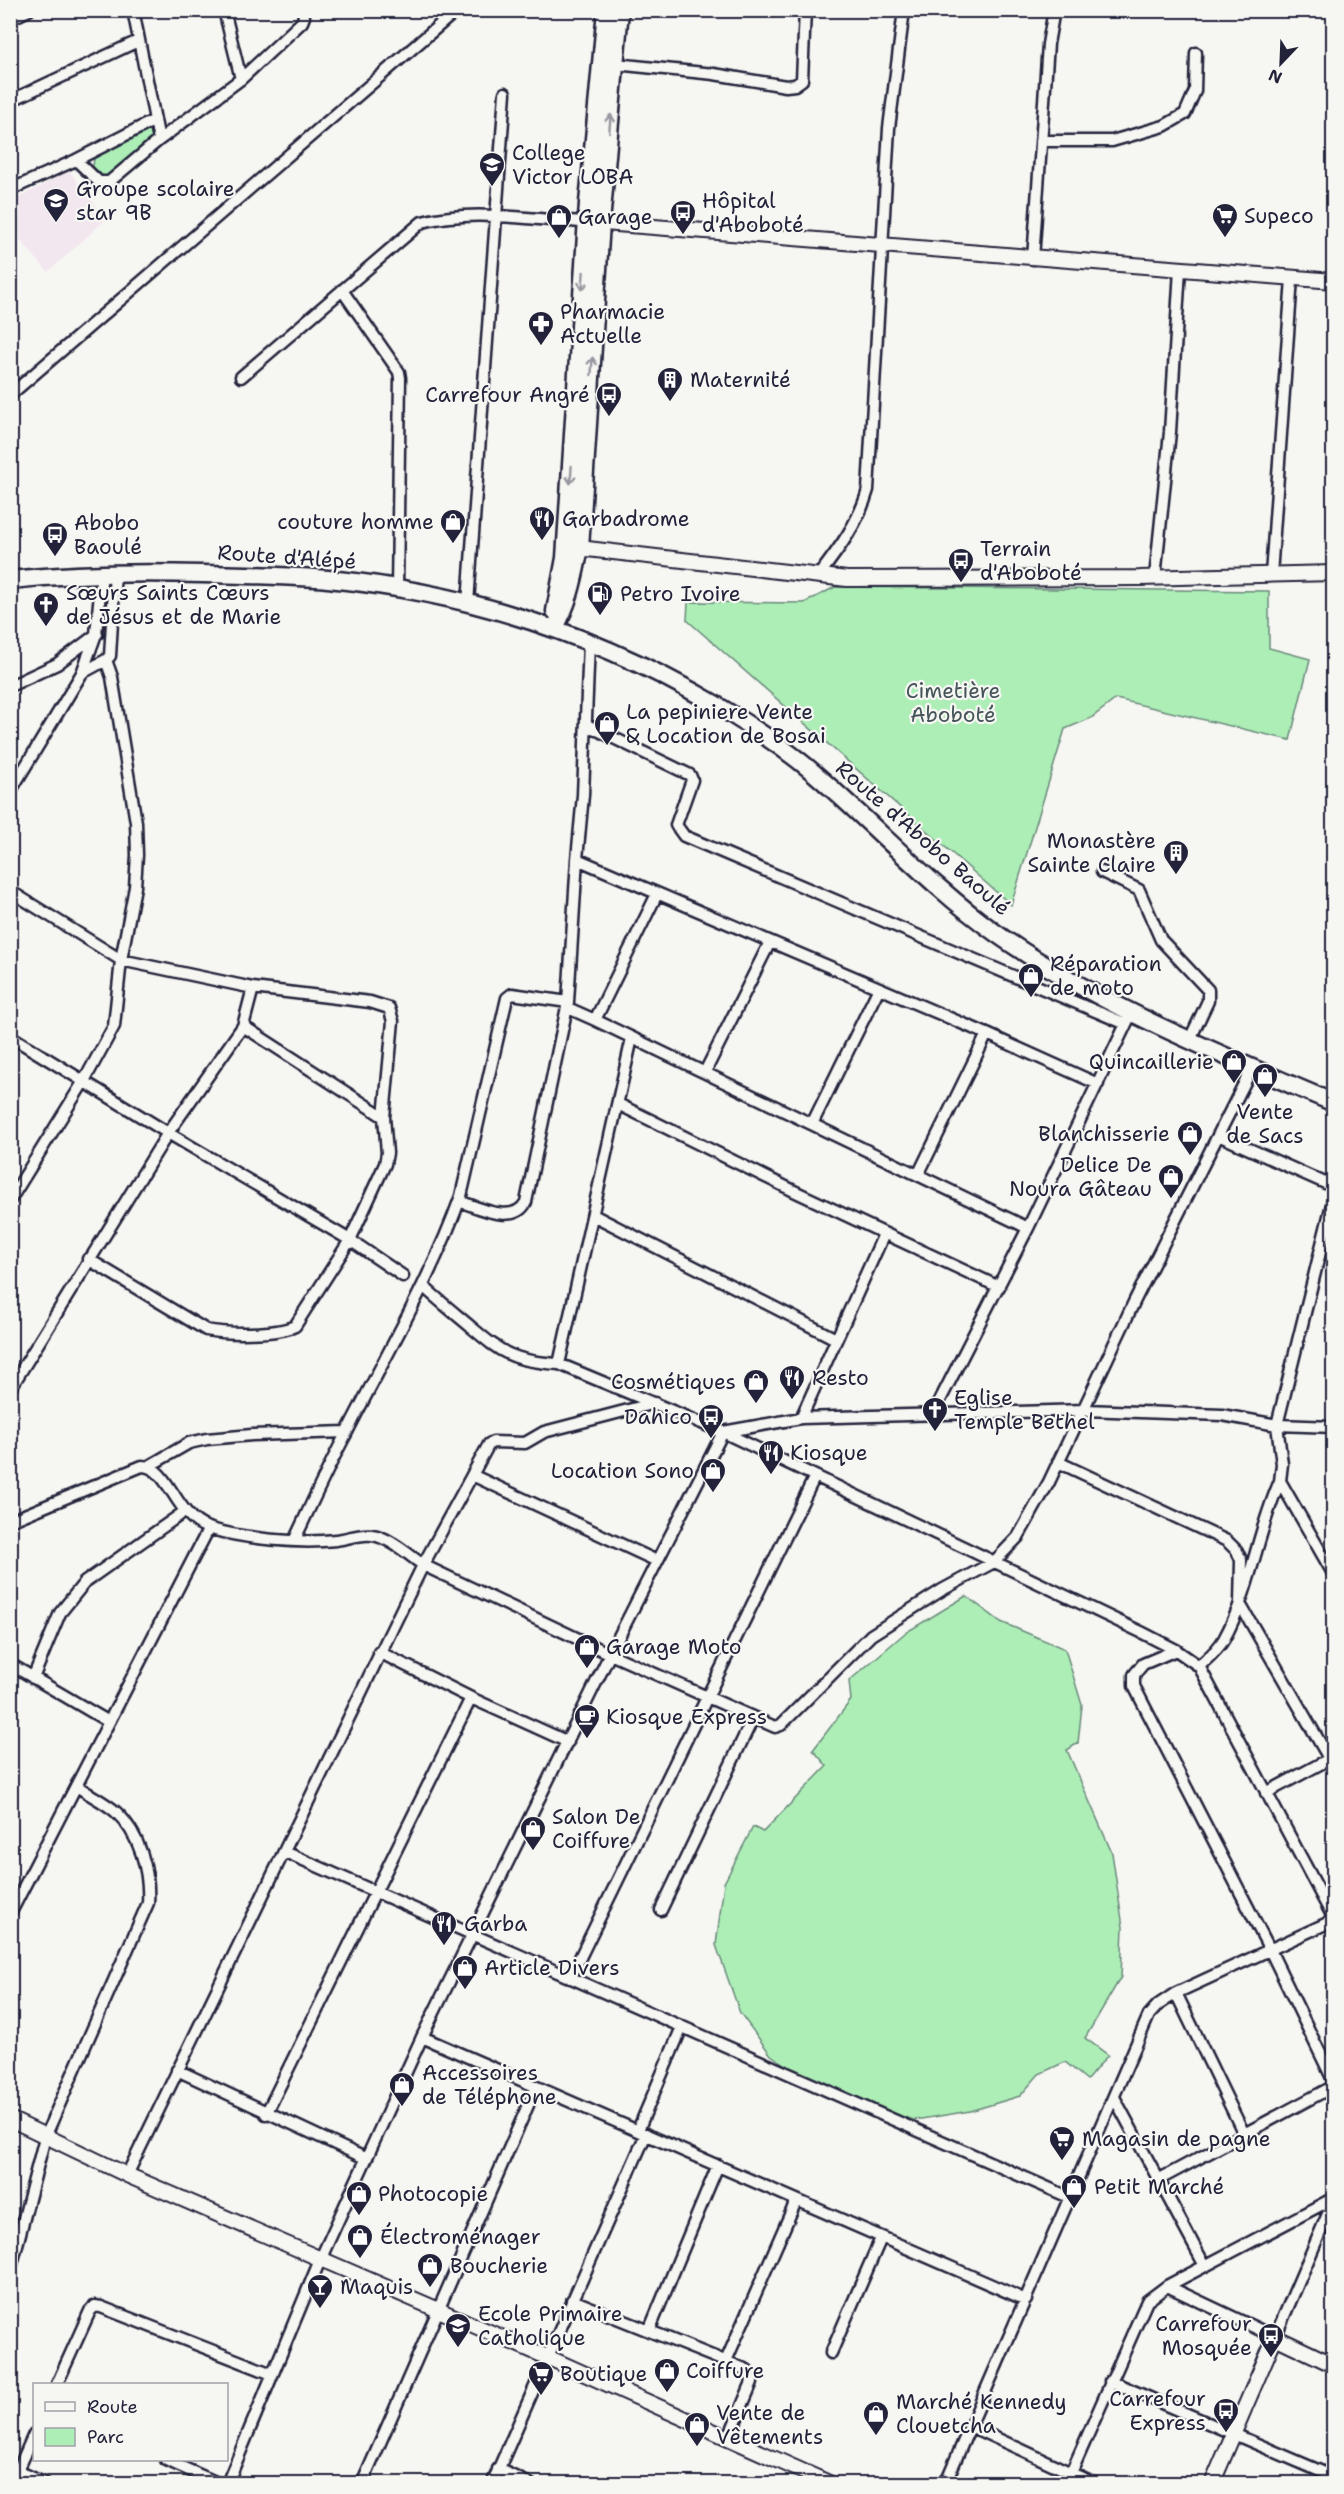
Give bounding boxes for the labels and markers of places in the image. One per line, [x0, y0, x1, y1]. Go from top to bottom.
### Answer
place label: College Victor LOBA [512, 139, 633, 191]
school or university icon: College Victor LOBA [477, 150, 507, 188]
place label: Groupe scolaire star 9B [76, 175, 235, 227]
school or university icon: Groupe scolaire star 9B [41, 186, 71, 224]
place label: Hôpital d'Aboboté [702, 187, 804, 239]
bus stop icon: Hôpital d'Aboboté [668, 198, 698, 236]
supermarket icon: Supeco [1210, 201, 1240, 239]
shop icon: Garage [544, 202, 574, 240]
place label: Supeco [1244, 202, 1314, 230]
place label: Garage [578, 203, 653, 231]
place label: Pharmacie Actuelle [560, 298, 665, 350]
pharmacy icon: Pharmacie Actuelle [526, 309, 556, 347]
building icon: Maternité [655, 365, 685, 403]
place label: Maternité [690, 366, 791, 394]
bus stop icon: Carrefour Angré [594, 380, 624, 418]
place label: Carrefour Angré [425, 381, 590, 409]
restaurant icon: Garbadrome [527, 504, 557, 542]
place label: Garbadrome [562, 505, 690, 533]
shop icon: couture homme [438, 507, 468, 545]
place label: couture homme [277, 508, 434, 536]
place label: Abobo Baoulé [74, 509, 142, 561]
bus stop icon: Abobo Baoulé [40, 520, 70, 558]
place label: Terrain d'Aboboté [980, 535, 1082, 587]
bus stop icon: Terrain d'Aboboté [946, 546, 976, 584]
place label: Sœurs Saints Cœurs de Jésus et de Marie [66, 579, 281, 631]
fuel station icon: Petro Ivoire [585, 579, 615, 617]
place label: Petro Ivoire [620, 580, 741, 608]
church icon: Sœurs Saints Cœurs de Jésus et de Marie [31, 590, 61, 628]
place label: La pepiniere Vente & Location de Bosai [626, 698, 826, 750]
shop icon: La pepiniere Vente & Location de Bosai [592, 709, 622, 747]
place label: Monastère Sainte Claire [1027, 827, 1156, 879]
building icon: Monastère Sainte Claire [1161, 838, 1191, 876]
place label: Réparation de moto [1050, 950, 1162, 1002]
shop icon: Réparation de moto [1016, 961, 1046, 999]
shop icon: Quincaillerie [1219, 1047, 1249, 1085]
place label: Quincaillerie [1089, 1048, 1214, 1076]
shop icon: Vente de Sacs [1250, 1061, 1280, 1099]
place label: Vente de Sacs [1226, 1098, 1304, 1150]
shop icon: Blanchisserie [1175, 1119, 1205, 1157]
place label: Blanchisserie [1038, 1120, 1170, 1148]
place label: Delice De Noura Gâteau [1009, 1151, 1152, 1203]
shop icon: Delice De Noura Gâteau [1156, 1162, 1186, 1200]
restaurant icon: Resto [777, 1363, 807, 1401]
place label: Resto [812, 1364, 869, 1392]
shop icon: Cosmétiques [741, 1367, 771, 1405]
place label: Cosmétiques [611, 1368, 736, 1396]
place label: Eglise Temple Bethel [954, 1384, 1095, 1436]
church icon: Eglise Temple Bethel [920, 1395, 950, 1433]
bus stop icon: Dahico [696, 1402, 726, 1440]
place label: Dahico [624, 1403, 692, 1431]
restaurant icon: Kiosque [756, 1438, 786, 1476]
place label: Kiosque [790, 1439, 868, 1467]
shop icon: Location Sono [698, 1456, 728, 1494]
place label: Location Sono [551, 1457, 694, 1485]
shop icon: Garage Moto [572, 1632, 602, 1670]
place label: Garage Moto [606, 1633, 742, 1661]
cafe icon: Kiosque Express [572, 1702, 602, 1740]
place label: Kiosque Express [606, 1703, 767, 1731]
place label: Salon De Coiffure [552, 1803, 641, 1855]
shop icon: Salon De Coiffure [518, 1814, 548, 1852]
restaurant icon: Garba [429, 1909, 459, 1947]
place label: Garba [464, 1910, 527, 1938]
shop icon: Article Divers [450, 1953, 480, 1991]
place label: Article Divers [484, 1954, 620, 1982]
place label: Accessoires de Téléphone [422, 2059, 557, 2111]
shop icon: Accessoires de Téléphone [387, 2070, 417, 2108]
supermarket icon: Magasin de pagne [1047, 2124, 1077, 2162]
place label: Magasin de pagne [1082, 2125, 1271, 2153]
shop icon: Petit Marché [1059, 2172, 1089, 2210]
place label: Petit Marché [1094, 2173, 1224, 2201]
shop icon: Photocopie [344, 2179, 374, 2217]
place label: Photocopie [378, 2180, 488, 2208]
shop icon: Électroménager [345, 2222, 375, 2260]
place label: Électroménager [380, 2222, 541, 2251]
shop icon: Boucherie [415, 2251, 445, 2289]
place label: Boucherie [450, 2252, 548, 2280]
bar icon: Maquis [305, 2272, 335, 2310]
place label: Maquis [340, 2273, 413, 2301]
place label: Ecole Primaire Catholique [478, 2300, 623, 2352]
place label: Carrefour Mosquée [1155, 2310, 1252, 2362]
school or university icon: Ecole Primaire Catholique [443, 2311, 473, 2349]
bus stop icon: Carrefour Mosquée [1256, 2321, 1286, 2359]
shop icon: Coiffure [652, 2356, 682, 2394]
place label: Coiffure [686, 2357, 764, 2385]
supermarket icon: Boutique [526, 2359, 556, 2397]
place label: Boutique [560, 2360, 647, 2388]
place label: Carrefour Express [1109, 2385, 1206, 2437]
place label: Marché Kennedy Clouetcha [896, 2388, 1067, 2440]
bus stop icon: Carrefour Express [1211, 2396, 1241, 2434]
place label: Vente de Vêtements [716, 2399, 823, 2451]
shop icon: Marché Kennedy Clouetcha [861, 2399, 891, 2437]
shop icon: Vente de Vêtements [682, 2410, 712, 2448]

